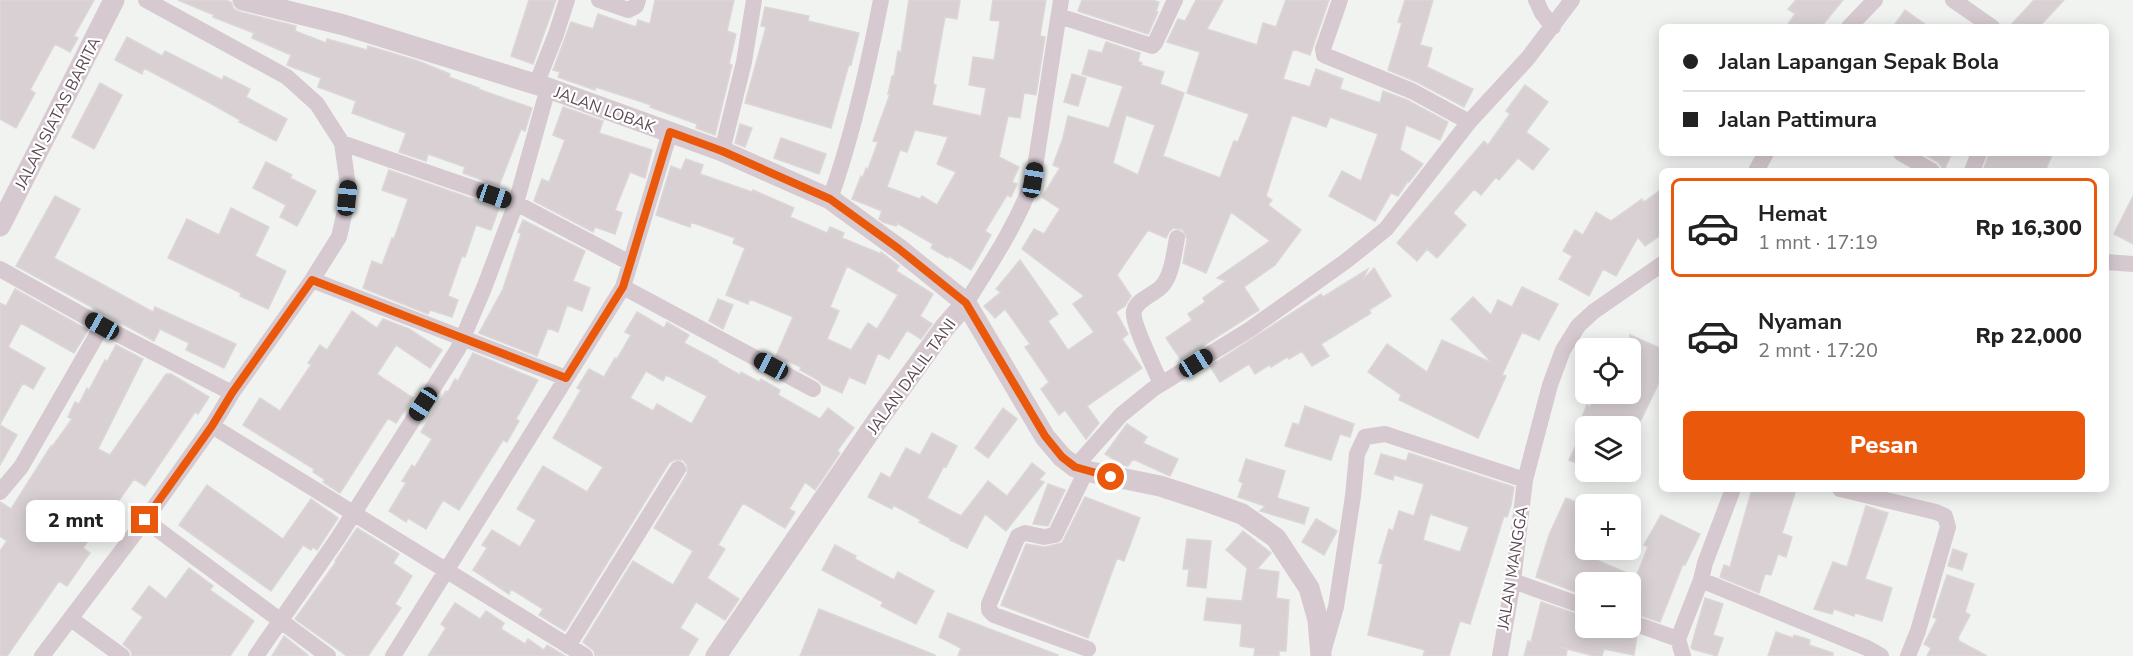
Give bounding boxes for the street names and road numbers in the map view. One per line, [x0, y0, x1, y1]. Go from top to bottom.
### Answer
street label: JALAN SIATAS BARITA [9, 33, 106, 194]
street label: JALAN LOBAK [550, 81, 659, 139]
street label: JALAN DALIL TANI [862, 314, 961, 440]
street label: JALAN MANGGA [1492, 504, 1534, 633]

